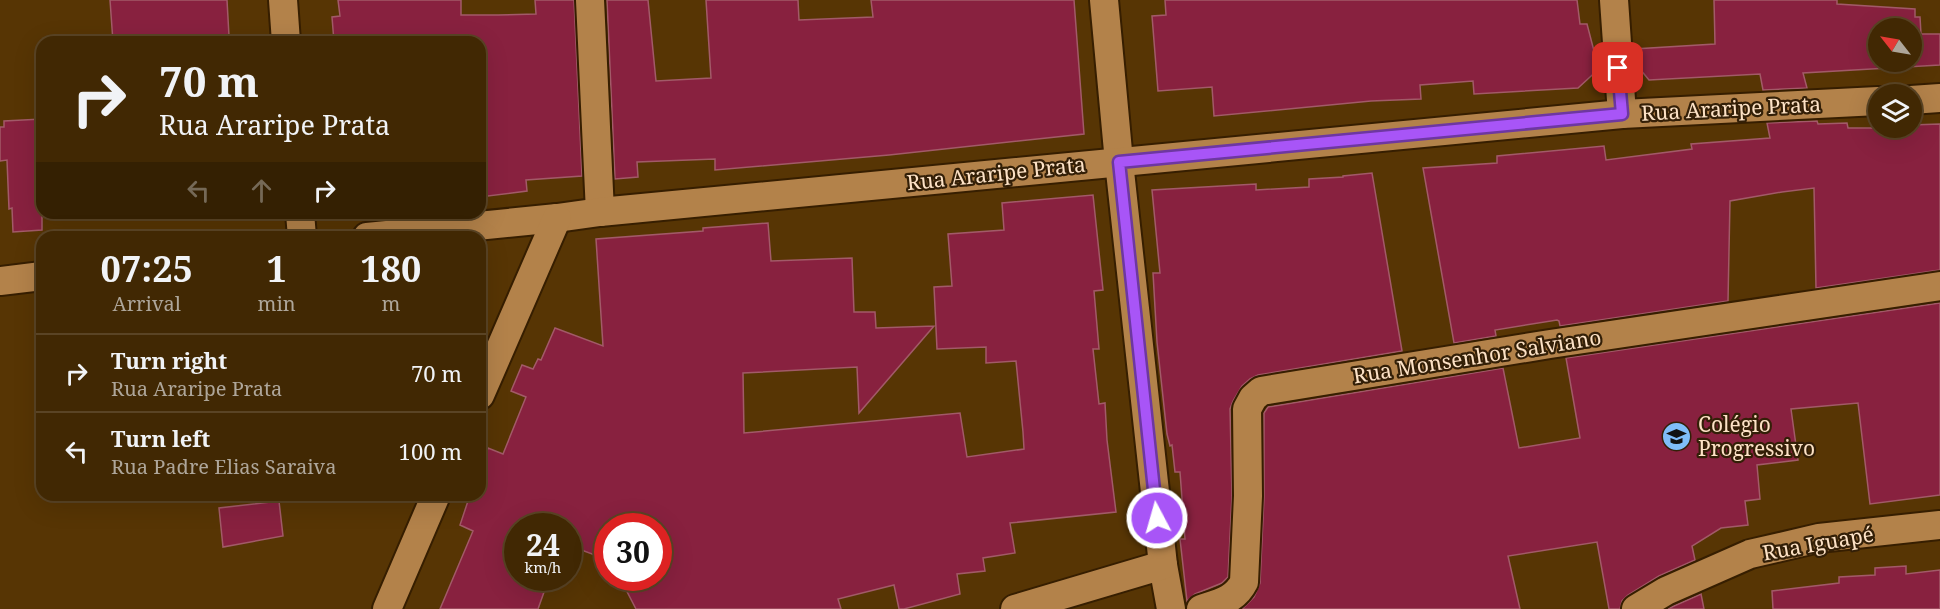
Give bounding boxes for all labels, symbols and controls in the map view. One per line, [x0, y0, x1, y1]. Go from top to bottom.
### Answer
north arrow [1868, 18, 1922, 72]
map controls [1868, 18, 1922, 138]
pin [1592, 42, 1643, 93]
icon: arrive [1601, 51, 1634, 84]
text: 70 m [159, 52, 259, 109]
icon: right [60, 60, 138, 138]
button: layers [1868, 84, 1922, 138]
street label: Rua Araripe Prata [1640, 89, 1822, 127]
text: Rua Araripe Prata [159, 106, 390, 143]
street label: Rua Araripe Prata [905, 150, 1087, 196]
icon: left [182, 174, 215, 207]
icon: ahead [245, 174, 278, 207]
icon: right [308, 174, 341, 207]
text: 07:25 [101, 244, 193, 293]
text: 1 [266, 244, 287, 293]
text: 180 [360, 244, 421, 293]
text: Arrival [113, 290, 181, 317]
text: min [258, 290, 296, 317]
text: m [381, 290, 400, 317]
street label: Rua Monsenhor Salviano [1351, 323, 1603, 389]
text: Turn right [111, 345, 227, 375]
icon: right [60, 357, 93, 390]
text: 70 m [411, 358, 462, 388]
text: Rua Araripe Prata [111, 375, 282, 402]
place label: Colégio Progressivo [1698, 410, 1815, 462]
school or university icon: Colégio Progressivo [1661, 420, 1693, 452]
text: Turn left [111, 423, 210, 453]
icon: left [60, 435, 93, 468]
text: 100 m [399, 436, 462, 466]
text: Rua Padre Elias Saraiva [111, 453, 336, 480]
position arrow [1125, 486, 1189, 550]
speed limit sign: 30 [594, 513, 672, 591]
street label: Rua Iguapé [1760, 519, 1876, 567]
text: 24 [526, 524, 560, 565]
text: km/h [525, 557, 561, 577]

